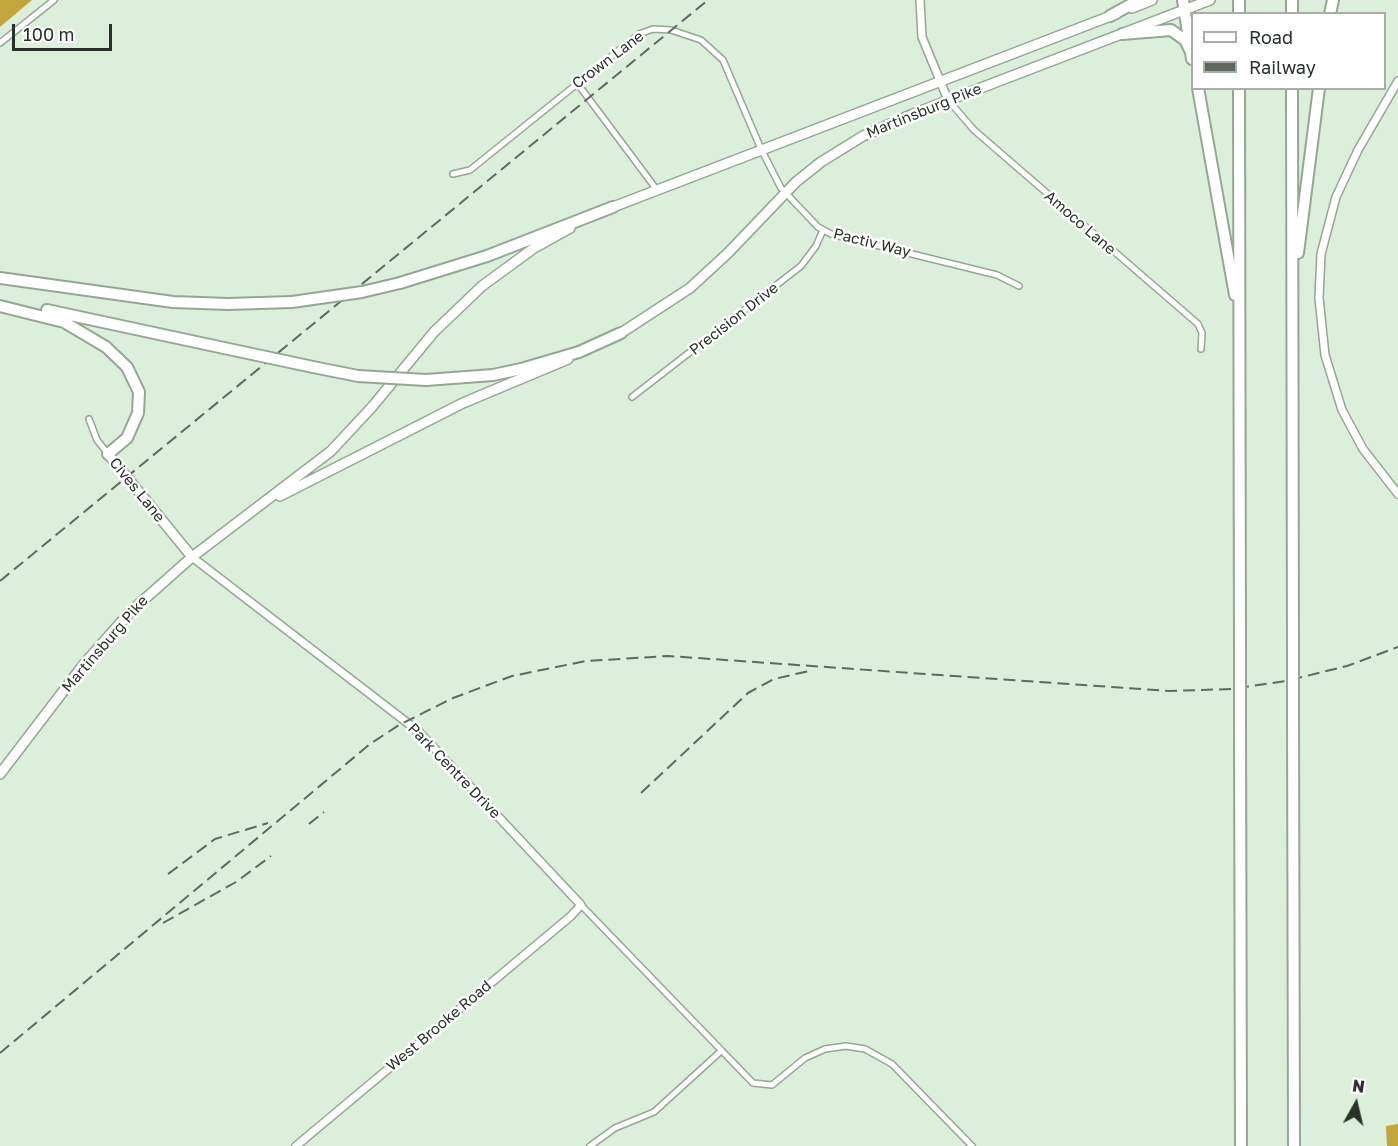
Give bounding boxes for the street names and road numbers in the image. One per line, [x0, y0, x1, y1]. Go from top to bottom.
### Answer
street label: Crown Lane [569, 27, 647, 93]
street label: Martinsburg Pike [864, 80, 984, 142]
street label: Amoco Lane [1041, 187, 1119, 259]
street label: Pactiv Way [832, 225, 912, 261]
street label: Precision Drive [686, 279, 782, 359]
street label: Cives Lane [106, 454, 168, 526]
street label: Martinsburg Pike [58, 592, 152, 696]
street label: Park Centre Drive [404, 720, 504, 822]
street label: West Brooke Road [383, 977, 495, 1075]

